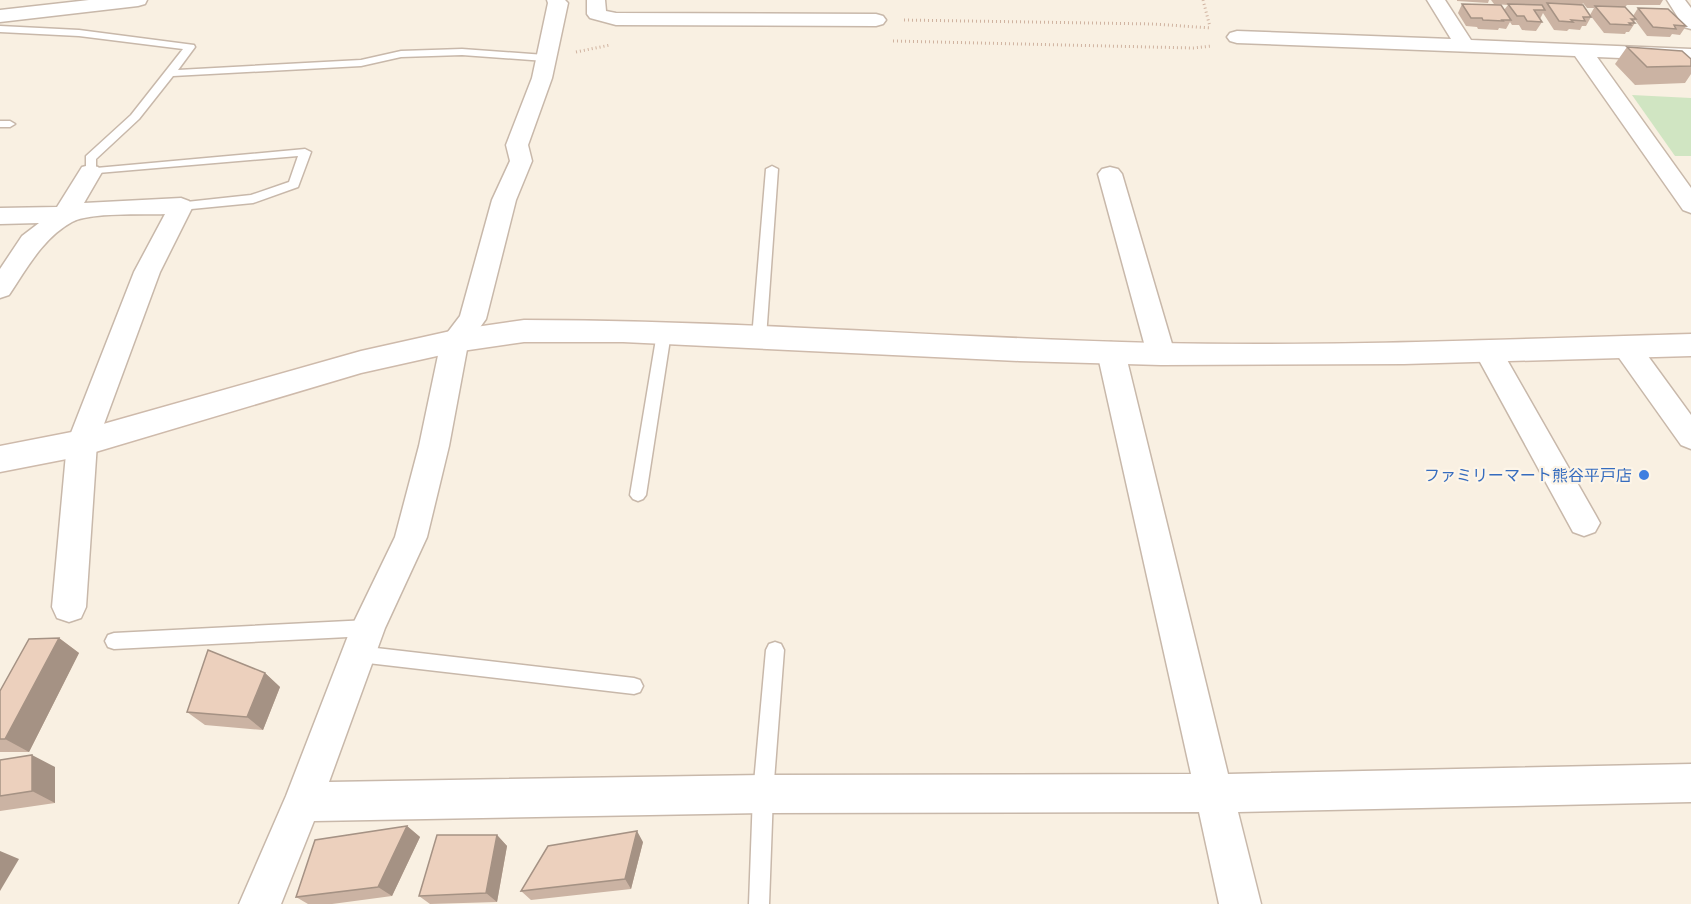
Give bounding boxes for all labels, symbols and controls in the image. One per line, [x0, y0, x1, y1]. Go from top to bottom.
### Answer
place label: ファミリーマート熊谷平戸店 [1424, 465, 1632, 486]
marker: ファミリーマート熊谷平戸店 [1637, 468, 1651, 482]

